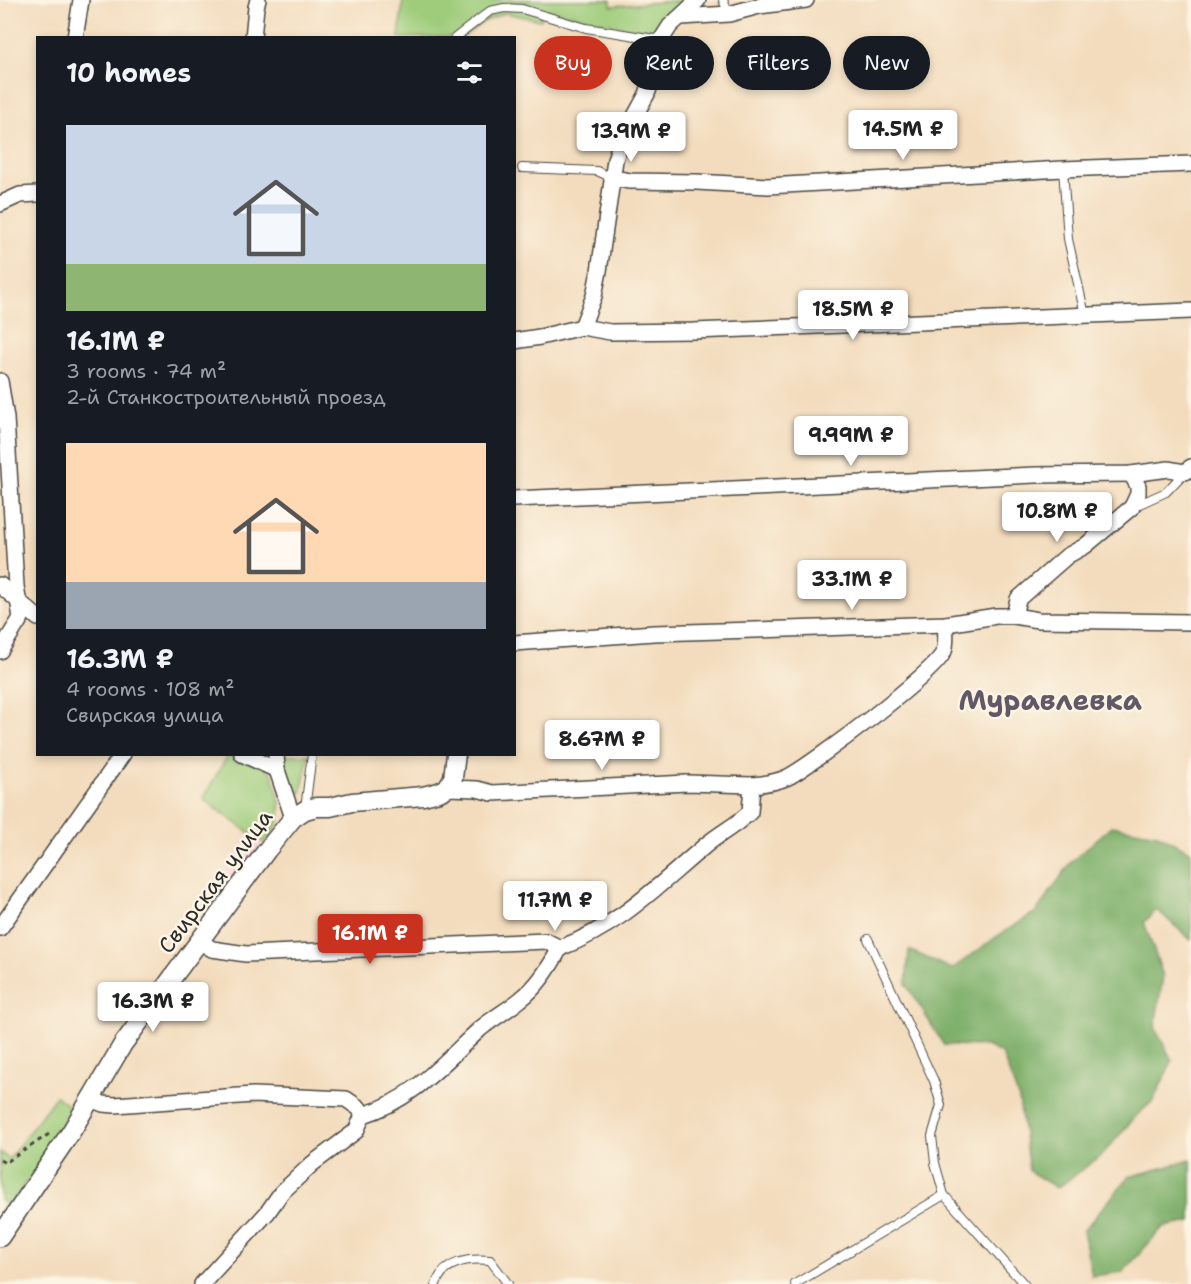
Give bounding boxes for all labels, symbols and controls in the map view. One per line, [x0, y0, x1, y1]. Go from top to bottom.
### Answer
chip: Buy [534, 36, 612, 90]
chip: Rent [624, 36, 714, 90]
chip: Filters [726, 36, 831, 90]
chip: New [843, 36, 930, 90]
text: 10 homes [66, 55, 191, 90]
icon: filters [453, 56, 486, 89]
pin: 14.5M ₽ [848, 110, 958, 161]
pin: 13.9M ₽ [576, 112, 686, 163]
text: 14.5M ₽ [862, 116, 944, 142]
text: 13.9M ₽ [591, 118, 671, 144]
icon: home [222, 164, 330, 272]
pin: 18.5M ₽ [798, 290, 908, 341]
text: 18.5M ₽ [812, 296, 894, 322]
text: 16.1M ₽ [66, 323, 166, 358]
text: 3 rooms · 74 m² [66, 358, 226, 384]
text: 2-й Станкостроительный проезд [66, 384, 386, 410]
pin: 9.99M ₽ [796, 416, 906, 467]
text: 9.99M ₽ [808, 422, 894, 448]
icon: home [222, 482, 330, 590]
pin: 10.8M ₽ [1002, 492, 1112, 543]
text: 10.8M ₽ [1016, 498, 1098, 524]
pin: 33.1M ₽ [797, 560, 907, 611]
text: 33.1M ₽ [811, 566, 893, 592]
text: 16.3M ₽ [66, 641, 174, 676]
text: 4 rooms · 108 m² [66, 676, 235, 702]
district label: Муравлевка [958, 681, 1142, 719]
text: Свирская улица [66, 702, 223, 728]
pin: 8.67M ₽ [547, 720, 657, 771]
text: 8.67M ₽ [559, 726, 645, 752]
street label: Свирская улица [152, 803, 279, 959]
pin: 11.7M ₽ [500, 881, 610, 932]
text: 11.7M ₽ [517, 887, 593, 913]
pin: 16.1M ₽ [315, 914, 425, 965]
text: 16.1M ₽ [332, 920, 408, 946]
pin: 16.3M ₽ [98, 982, 208, 1033]
text: 16.3M ₽ [111, 988, 195, 1014]

